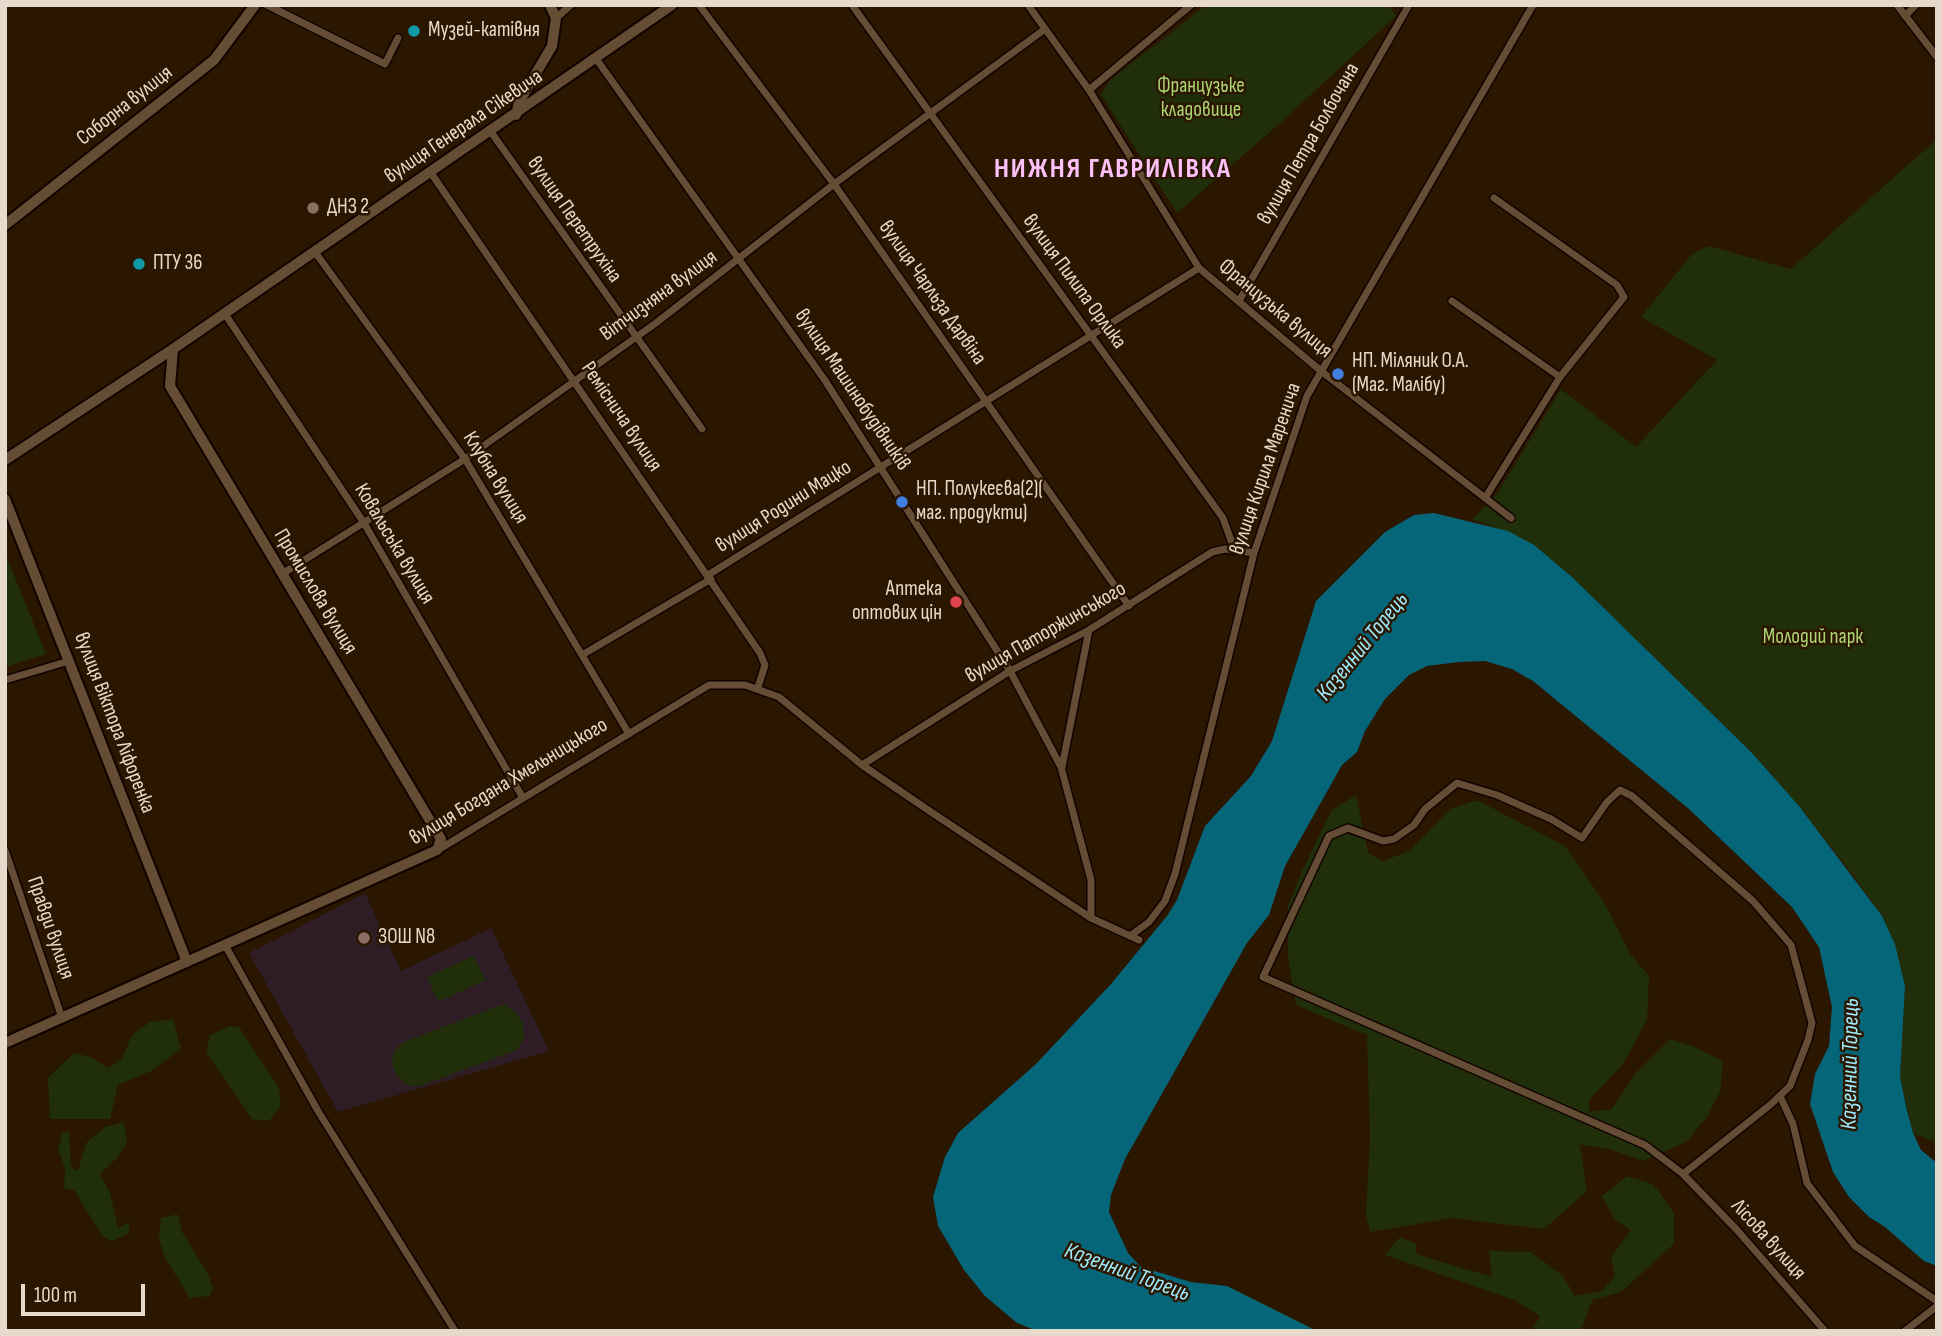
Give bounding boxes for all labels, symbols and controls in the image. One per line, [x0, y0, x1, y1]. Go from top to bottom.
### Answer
place label: Музей-катівня [428, 18, 540, 44]
marker: Музей-катівня [406, 23, 422, 39]
street label: вулиця Петра Болбочана [1253, 59, 1365, 229]
street label: Соборна вулиця [72, 61, 178, 151]
street label: вулиця Генерала Сікевича [380, 65, 548, 189]
park label: Французьке кладовище [1157, 74, 1245, 124]
street label: вулиця Перетрухіна [521, 152, 627, 288]
district label: НИЖНЯ ГАВРИЛІВКА [996, 153, 1230, 187]
place label: ДНЗ 2 [327, 195, 369, 221]
marker: ДНЗ 2 [305, 200, 321, 216]
street label: вулиця Пилипа Орлика [1017, 210, 1131, 354]
street label: вулиця Чарльза Дарвіна [873, 216, 991, 370]
street label: Вітчизняна вулиця [596, 245, 722, 347]
place label: ПТУ 36 [153, 251, 202, 277]
street label: Французька вулиця [1213, 254, 1337, 364]
marker: ПТУ 36 [131, 256, 147, 272]
street label: вулиця Машинобудівників [789, 304, 915, 476]
place label: НП. Міляник О.А. (Маг. Малібу) [1352, 349, 1469, 399]
street label: Реміснича вулиця [575, 357, 667, 477]
marker: НП. Міляник О.А. (Маг. Малібу) [1330, 366, 1346, 382]
street label: вулиця Кирила Маренича [1225, 380, 1307, 558]
street label: Клубна вулиця [457, 427, 533, 529]
street label: вулиця Родини Мацко [712, 455, 856, 559]
place label: НП. Полукеєва(2)( маг. продукти) [916, 477, 1043, 527]
street label: Ковальська вулиця [348, 479, 440, 609]
marker: НП. Полукеєва(2)( маг. продукти) [894, 494, 910, 510]
street label: Промислова вулиця [268, 525, 362, 659]
place label: Аптека оптових цін [852, 577, 942, 627]
street label: вулиця Паторжинського [961, 577, 1131, 689]
water label: Казенний Торець [1311, 587, 1415, 707]
marker: Аптека оптових цін [948, 594, 964, 610]
park label: Молодий парк [1763, 625, 1863, 651]
street label: вулиця Віктора Ліфоренка [68, 629, 160, 817]
street label: вулиця Богдана Хмельницького [405, 713, 613, 851]
street label: Правди вулиця [21, 873, 79, 983]
place label: ЗОШ N8 [378, 925, 435, 951]
marker: ЗОШ N8 [356, 930, 372, 946]
water label: Казенний Торець [1836, 998, 1866, 1130]
street label: Лісова вулиця [1725, 1194, 1811, 1286]
water label: Казенний Торець [1061, 1238, 1193, 1308]
scale bar [24, 1270, 149, 1314]
text: 100 m [34, 1283, 77, 1308]

